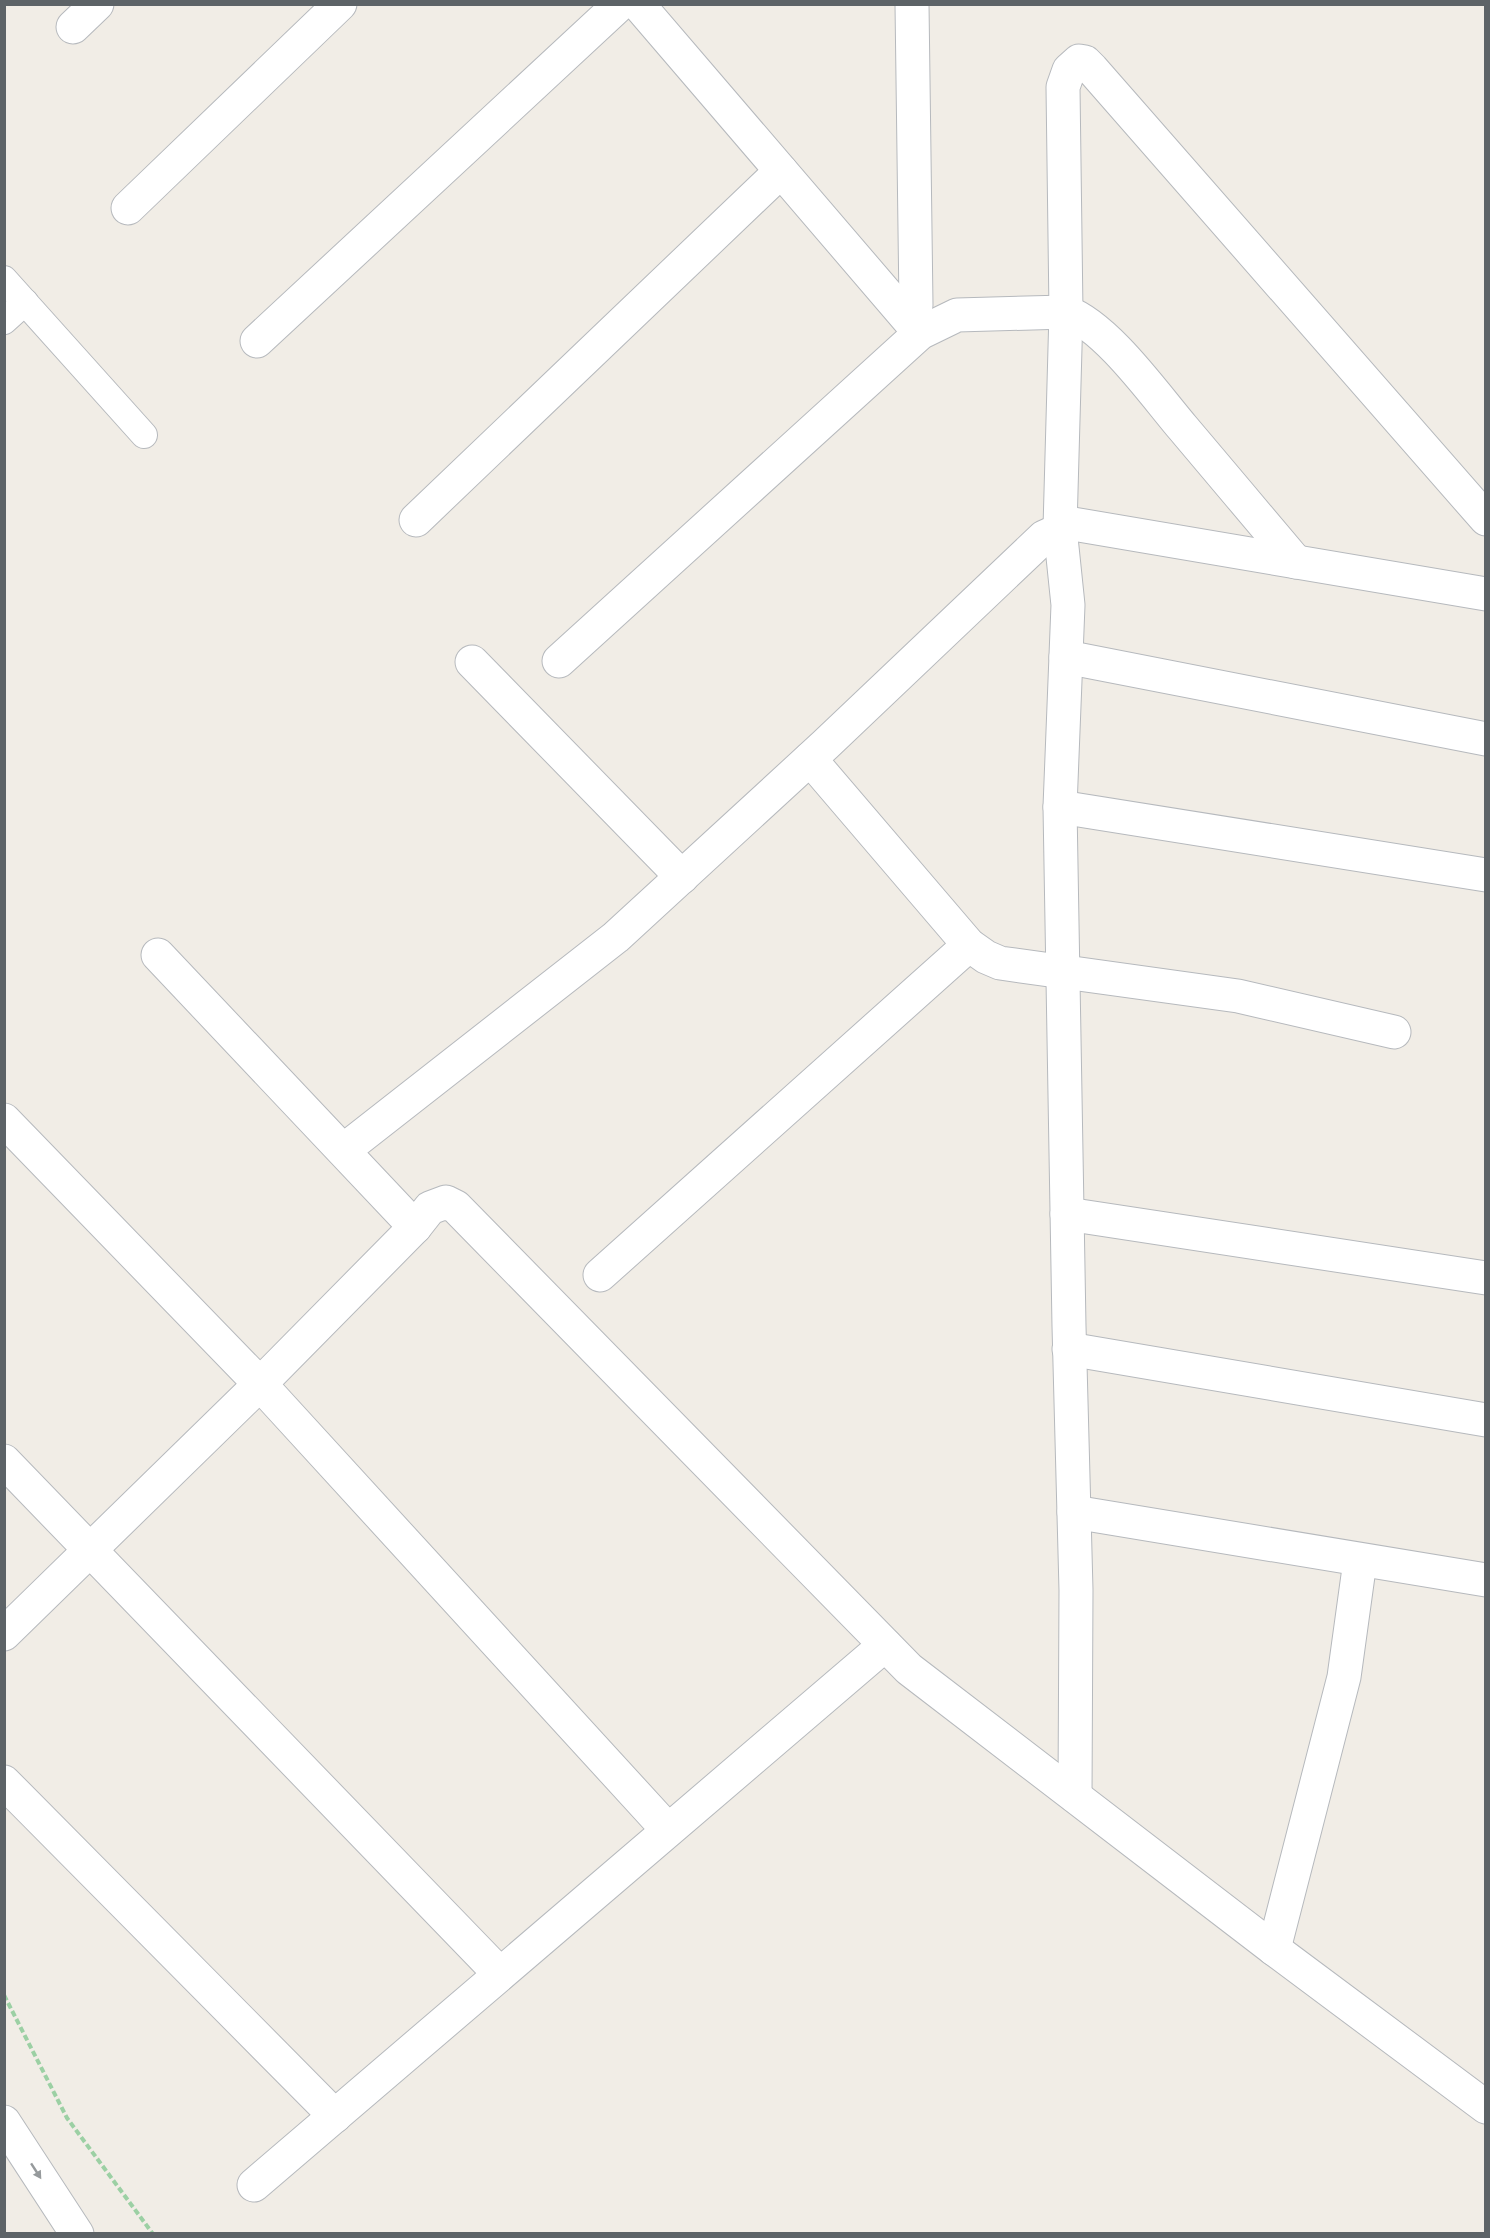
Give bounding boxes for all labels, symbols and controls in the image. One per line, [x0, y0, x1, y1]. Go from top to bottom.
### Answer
one-way arrow [31, 2163, 42, 2179]

